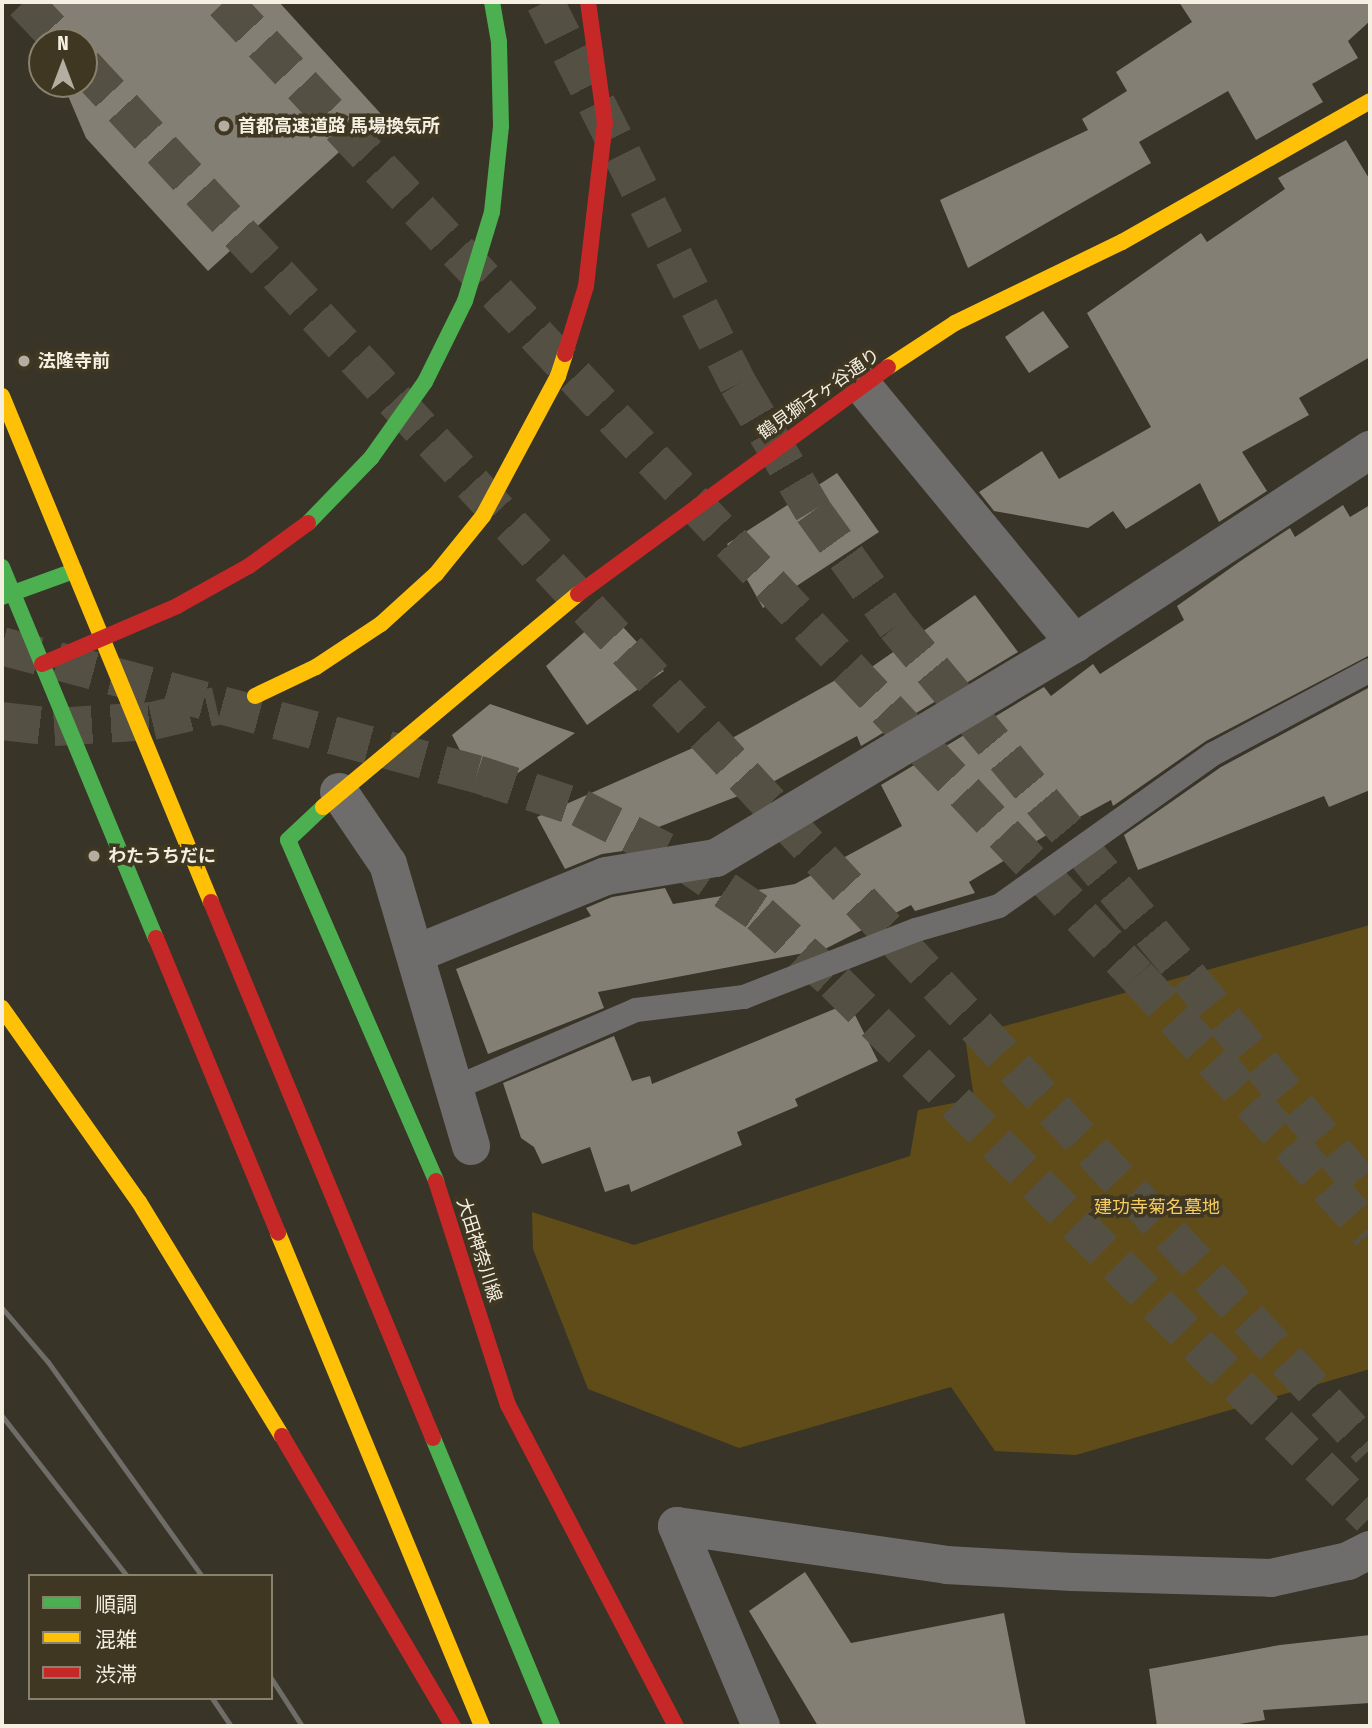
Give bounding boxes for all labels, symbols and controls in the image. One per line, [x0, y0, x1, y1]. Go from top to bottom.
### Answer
north arrow [28, 28, 98, 98]
text: N [57, 32, 69, 55]
place label: 首都高速道路 馬場換気所 [238, 115, 440, 137]
marker: 首都高速道路 馬場換気所 [216, 118, 232, 134]
street label: 鶴見獅子ヶ谷通り [754, 344, 884, 444]
place label: 法隆寺前 [38, 350, 110, 372]
marker: 法隆寺前 [16, 353, 32, 369]
place label: わたうちだに [108, 845, 216, 867]
marker: わたうちだに [86, 848, 102, 864]
street label: 大田神奈川線 [452, 1195, 506, 1305]
park label: 建功寺菊名墓地 [1094, 1196, 1220, 1218]
legend [28, 1574, 273, 1700]
text: 順調 [95, 1592, 137, 1618]
text: 混雑 [95, 1627, 137, 1653]
text: 渋滞 [95, 1662, 137, 1688]

